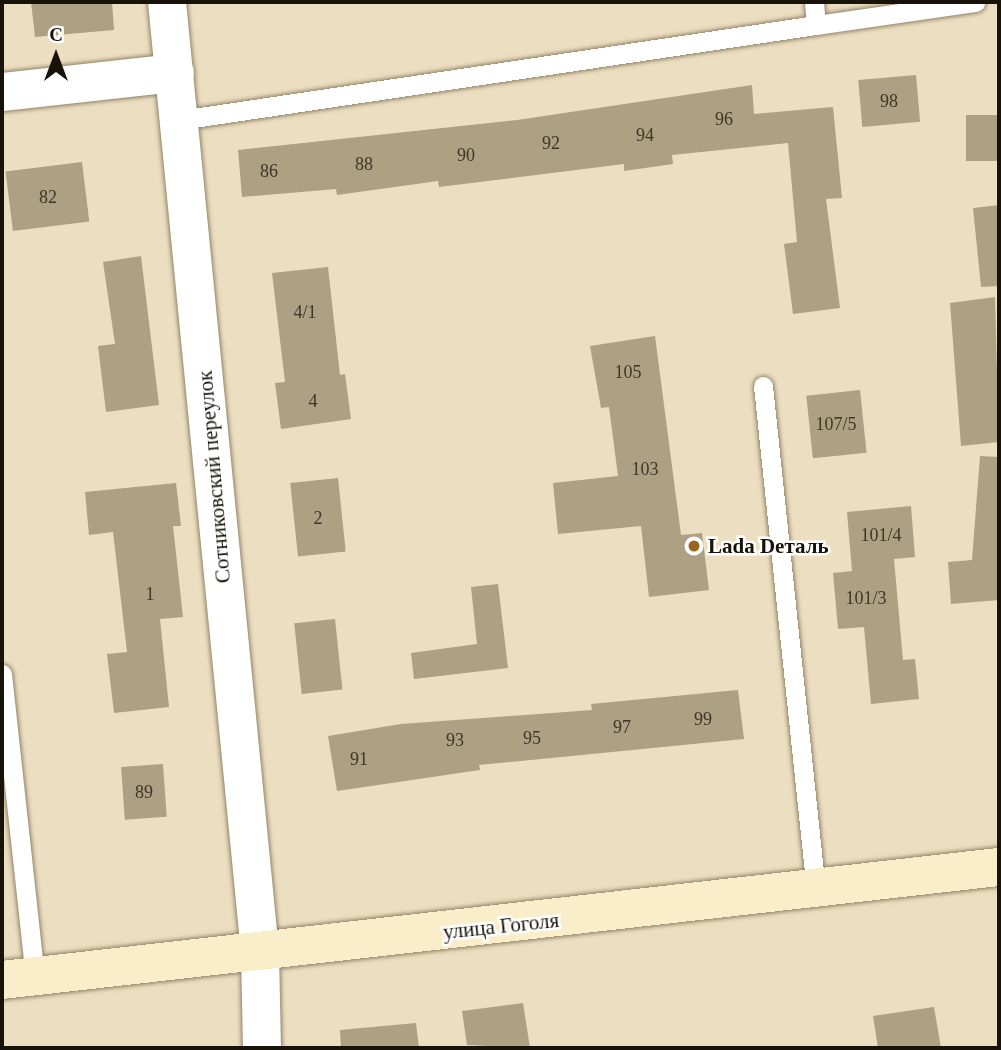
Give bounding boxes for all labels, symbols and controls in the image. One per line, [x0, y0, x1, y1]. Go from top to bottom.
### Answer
north arrow [21, 21, 91, 91]
text: С [49, 24, 63, 45]
house number: 98 [880, 90, 898, 112]
house number: 96 [715, 108, 733, 130]
house number: 94 [636, 124, 654, 146]
house number: 92 [542, 132, 560, 154]
house number: 90 [457, 144, 475, 166]
house number: 88 [355, 153, 373, 175]
house number: 86 [260, 160, 278, 182]
house number: 82 [39, 186, 57, 208]
house number: 4/1 [293, 301, 317, 323]
house number: 105 [614, 361, 642, 383]
street label: Сотниковский переулок [192, 370, 236, 584]
house number: 4 [308, 390, 318, 412]
house number: 107/5 [815, 413, 857, 435]
house number: 103 [632, 458, 658, 480]
house number: 2 [314, 507, 323, 529]
house number: 101/4 [860, 524, 902, 546]
place label: Lada Dеталь [708, 533, 829, 559]
marker: Lada Dеталь [686, 538, 702, 554]
house number: 1 [146, 583, 154, 605]
house number: 101/3 [845, 587, 887, 609]
house number: 99 [694, 708, 712, 730]
house number: 97 [613, 716, 631, 738]
house number: 95 [523, 727, 541, 749]
house number: 93 [446, 729, 464, 751]
house number: 91 [350, 748, 368, 770]
house number: 89 [135, 781, 153, 803]
street label: улица Гоголя [442, 907, 560, 945]

